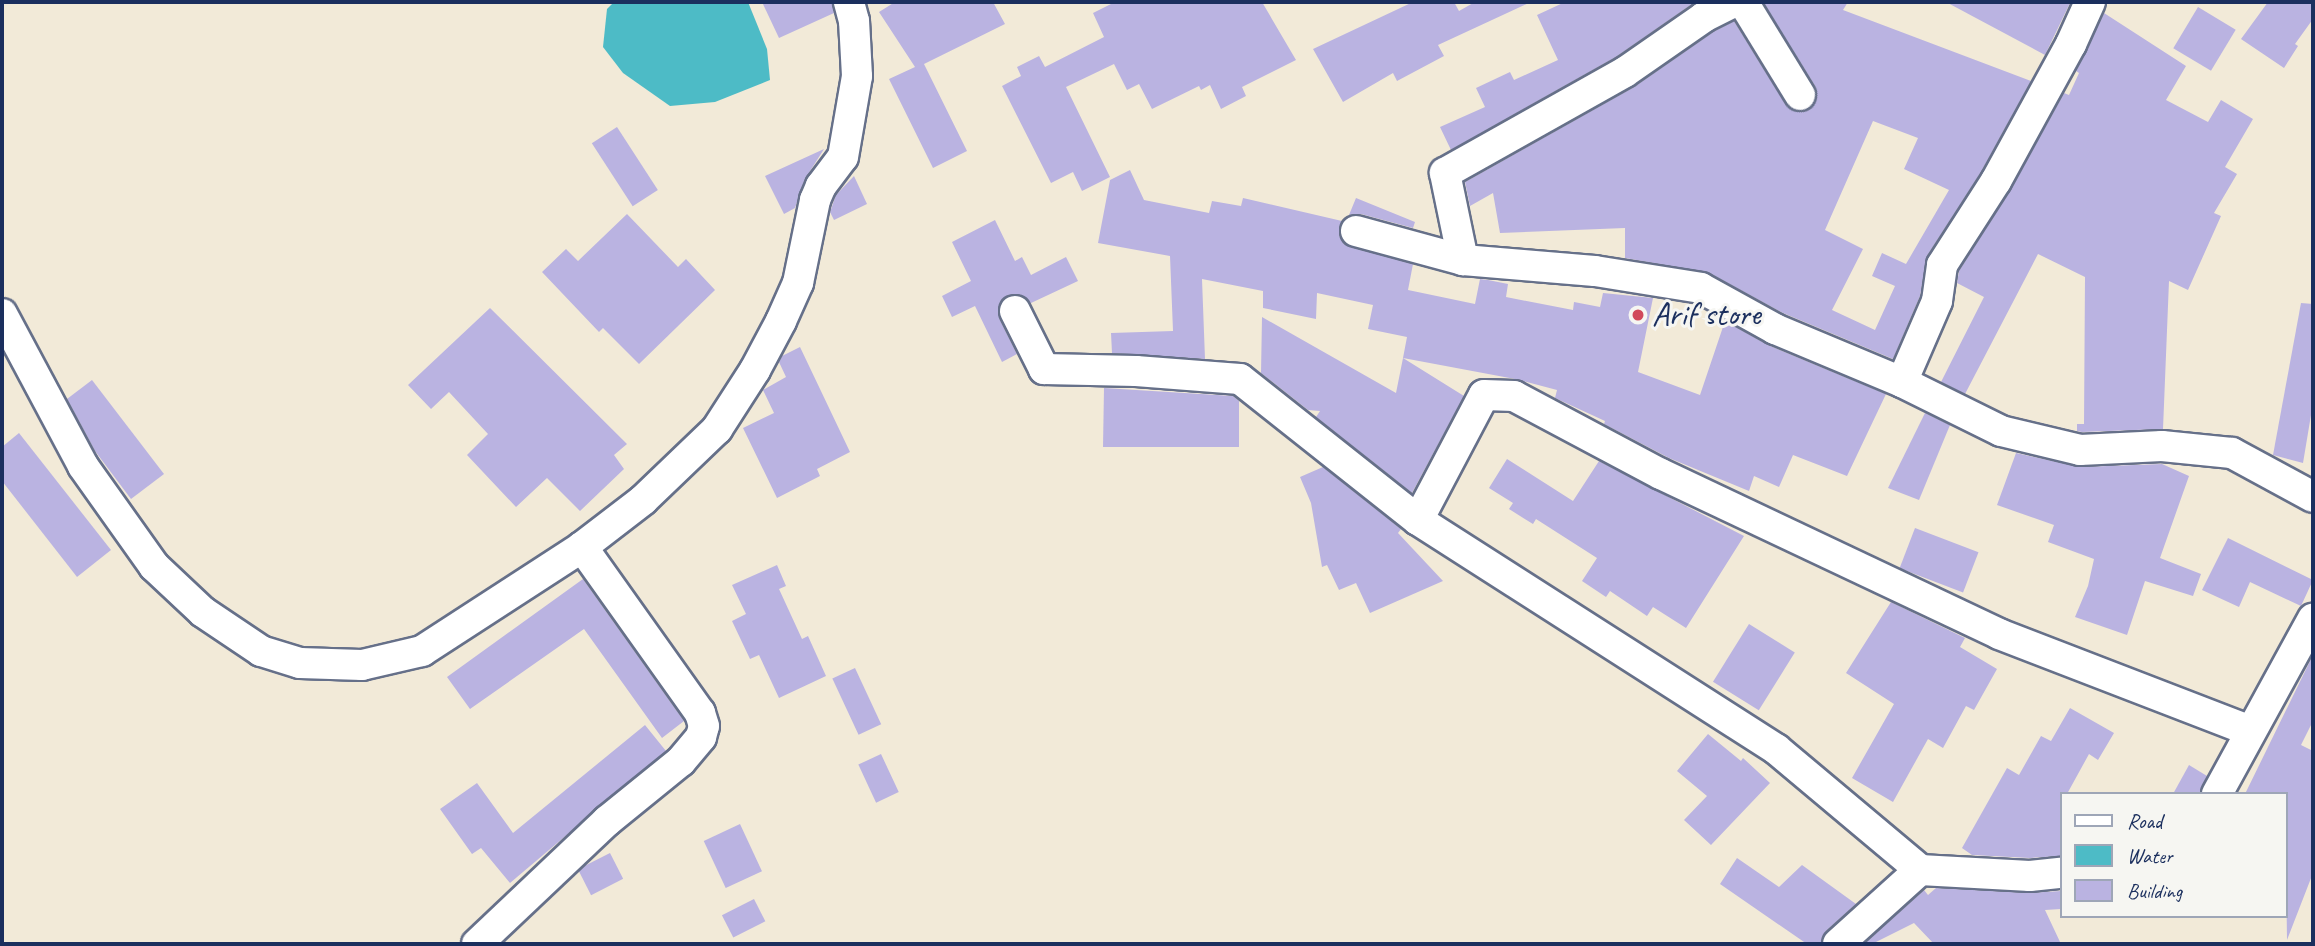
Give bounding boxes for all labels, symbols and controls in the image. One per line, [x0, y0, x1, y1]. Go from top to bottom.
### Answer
place label: Arif store [1652, 295, 1760, 335]
marker: Arif store [1630, 307, 1646, 323]
legend [2060, 792, 2287, 918]
text: Road [2127, 808, 2162, 834]
text: Water [2127, 843, 2173, 869]
text: Building [2127, 878, 2182, 904]

